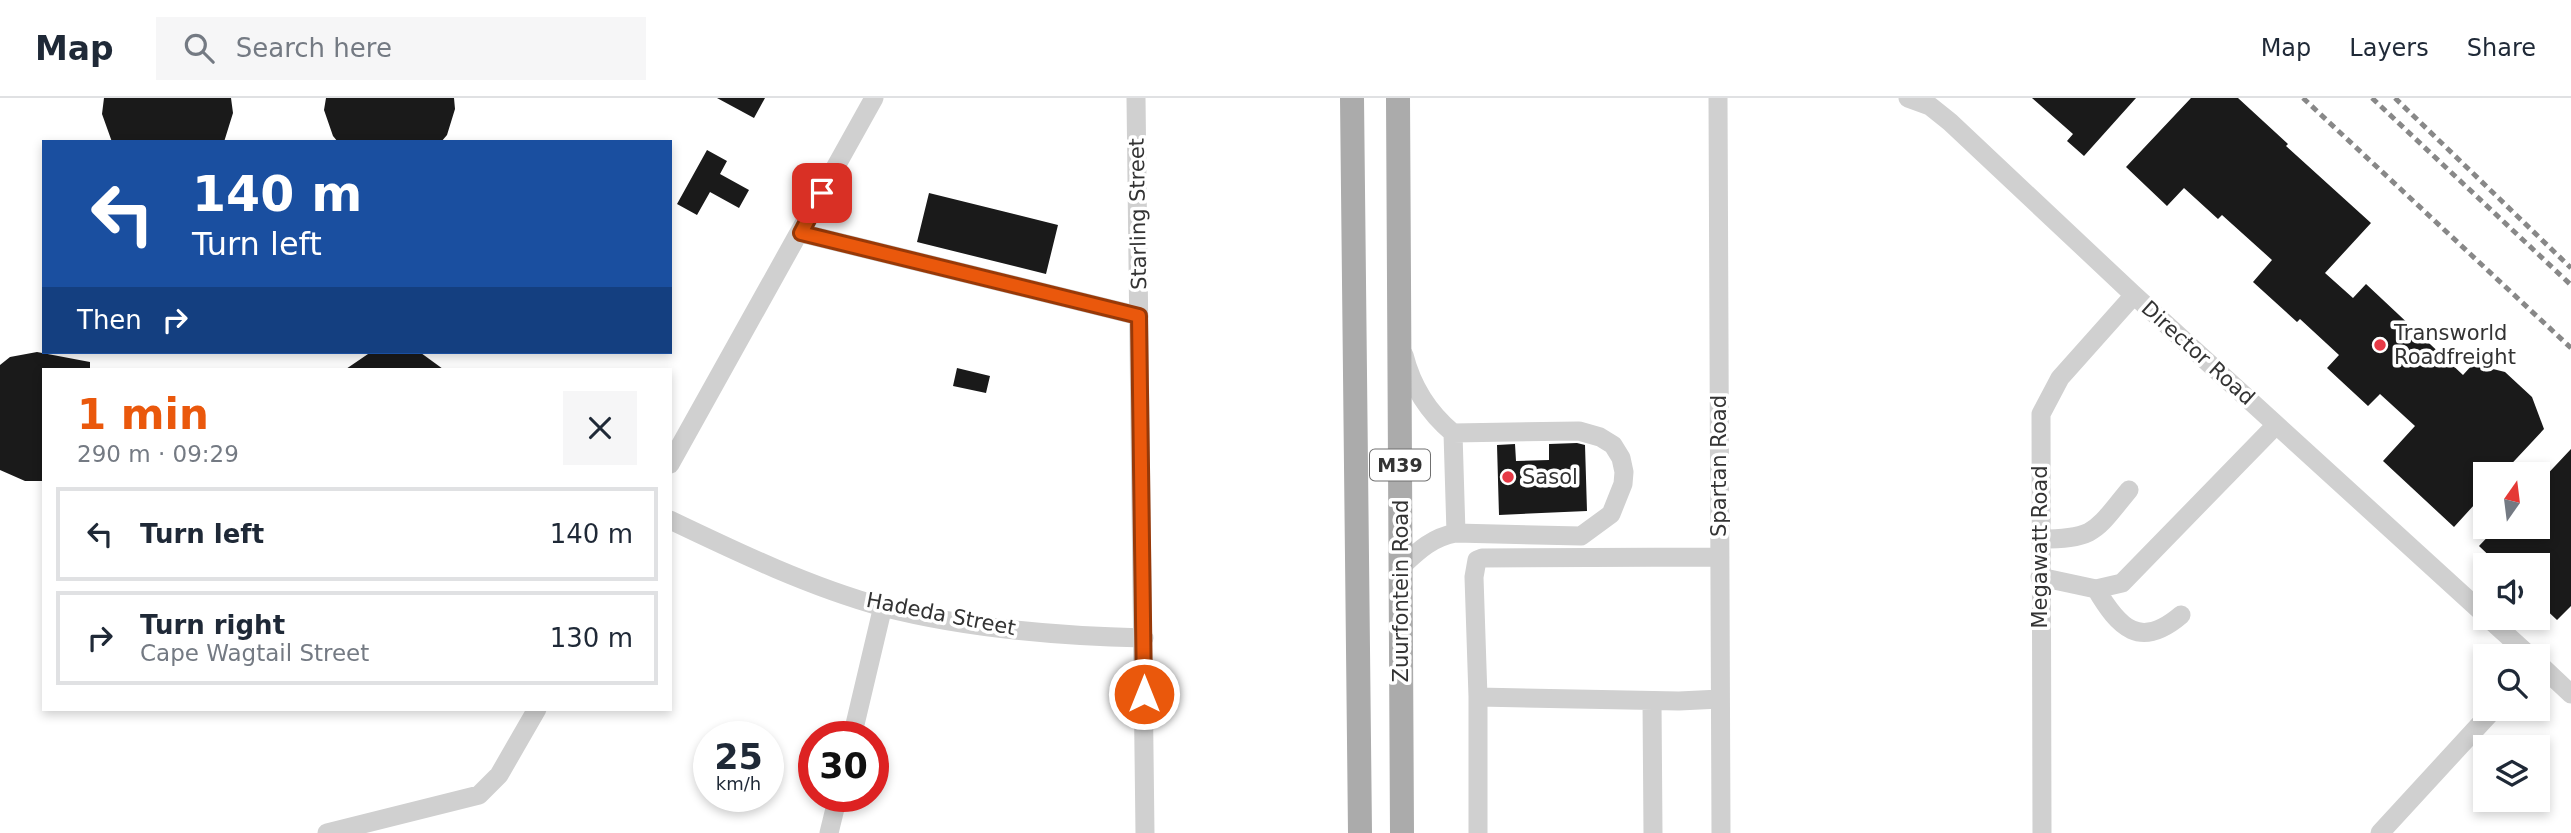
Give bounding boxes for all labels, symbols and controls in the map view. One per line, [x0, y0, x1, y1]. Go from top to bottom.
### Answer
search box [156, 17, 646, 80]
text: Map [35, 29, 114, 68]
icon: search [180, 29, 218, 67]
text: Search here [236, 33, 392, 63]
text: Map [2261, 34, 2311, 62]
text: Layers [2349, 34, 2429, 62]
text: Share [2467, 34, 2536, 62]
street label: Starling Street [1125, 138, 1151, 290]
pin [792, 163, 852, 223]
text: 140 m [192, 166, 362, 223]
icon: left [77, 168, 168, 259]
icon: arrive [803, 174, 841, 212]
text: Turn left [192, 225, 322, 263]
street label: Director Road [2137, 296, 2259, 410]
icon: right [156, 301, 194, 339]
text: Then [77, 305, 142, 335]
place label: Transworld Roadfreight [2393, 321, 2516, 369]
marker: Transworld Roadfreight [2372, 337, 2388, 353]
text: 1 min [77, 390, 209, 439]
button: close [563, 391, 637, 465]
street label: Spartan Road [1707, 395, 1731, 537]
text: 290 m · 09:29 [77, 441, 239, 467]
road number: M39 [1370, 450, 1430, 480]
north arrow [2473, 462, 2550, 539]
map controls [2473, 462, 2550, 812]
place label: Sasol [1522, 465, 1578, 489]
street label: Megawatt Road [2028, 465, 2052, 629]
marker: Sasol [1500, 469, 1516, 485]
street label: Zuurfontein Road [1389, 500, 1413, 682]
icon: left [81, 515, 119, 553]
text: Turn left [140, 519, 264, 549]
text: 140 m [550, 519, 633, 549]
button: sound [2473, 553, 2550, 630]
street label: Hadeda Street [864, 588, 1018, 640]
text: Turn right [140, 610, 285, 640]
icon: right [81, 619, 119, 657]
text: 130 m [550, 623, 633, 653]
text: Cape Wagtail Street [140, 640, 369, 666]
button: search [2473, 644, 2550, 721]
position arrow [1107, 657, 1181, 731]
speed limit sign: 30 [798, 721, 889, 812]
button: layers [2473, 735, 2550, 812]
text: 25 [714, 737, 763, 777]
text: km/h [716, 773, 761, 794]

